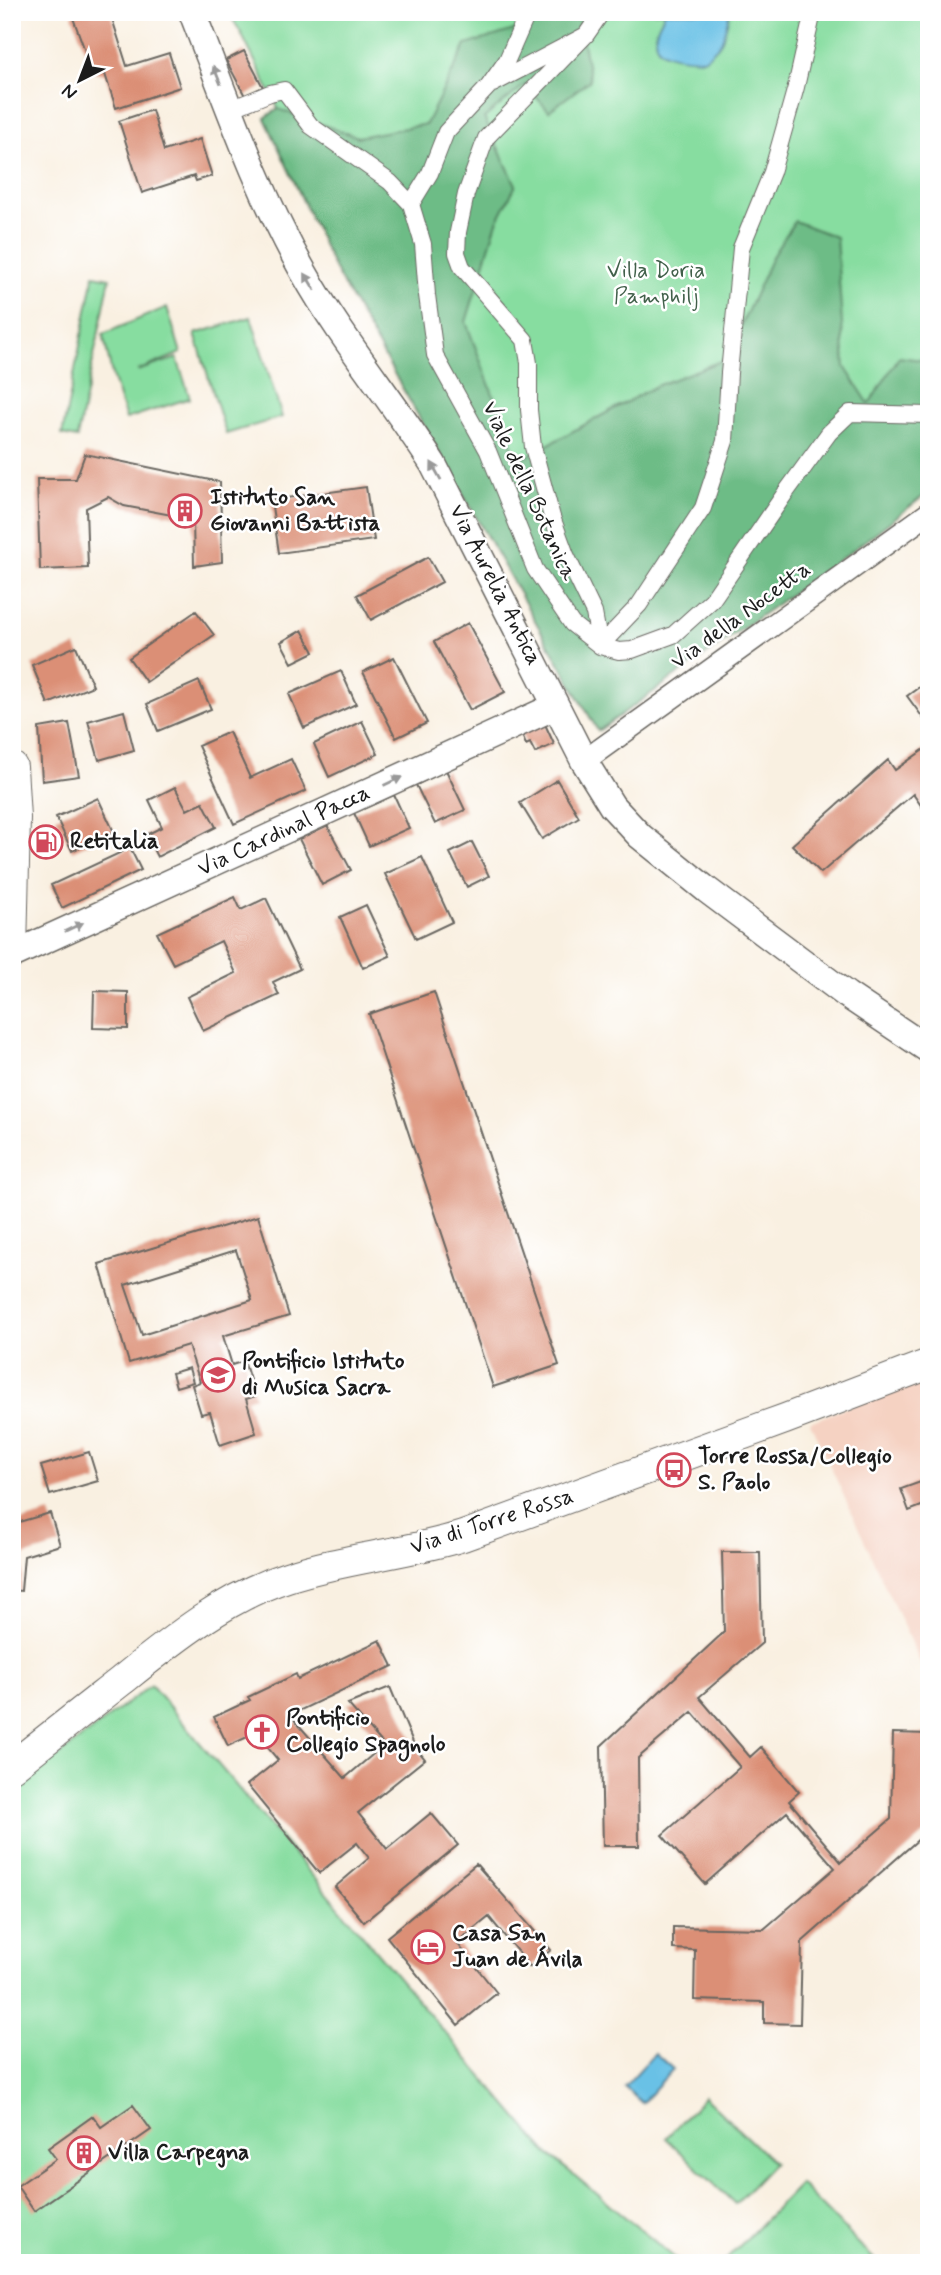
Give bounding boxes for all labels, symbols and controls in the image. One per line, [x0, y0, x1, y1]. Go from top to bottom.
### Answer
north arrow [46, 46, 116, 116]
one-way arrow [211, 64, 222, 85]
text: N [57, 78, 83, 105]
park label: Villa Doria Pamphilj [607, 256, 705, 312]
one-way arrow [303, 273, 316, 292]
street label: Viale della Botanica [474, 396, 584, 586]
one-way arrow [430, 461, 442, 481]
place label: Istituto San Giovanni Battista [210, 483, 381, 539]
building icon: Istituto San Giovanni Battista [166, 492, 204, 530]
street label: Via Aurelia Antica [441, 499, 549, 671]
street label: Via della Nocetta [665, 555, 817, 677]
one-way arrow [382, 775, 403, 786]
street label: Via Cardinal Pacca [193, 778, 375, 884]
fuel station icon: Retitalia [27, 823, 65, 861]
place label: Retitalia [70, 827, 159, 857]
one-way arrow [64, 921, 85, 932]
place label: Pontificio Istituto di Musica Sacra [242, 1347, 405, 1403]
school or university icon: Pontificio Istituto di Musica Sacra [199, 1356, 237, 1394]
place label: Torre Rossa/Collegio S. Paolo [698, 1442, 892, 1498]
bus stop icon: Torre Rossa/Collegio S. Paolo [655, 1451, 693, 1489]
street label: Via di Torre Rossa [406, 1481, 578, 1563]
place label: Pontificio Collegio Spagnolo [286, 1704, 446, 1762]
church icon: Pontificio Collegio Spagnolo [243, 1713, 281, 1751]
place label: Casa San Juan de Ávila [452, 1919, 583, 1975]
hotel icon: Casa San Juan de Ávila [409, 1928, 447, 1966]
building icon: Villa Carpegna [65, 2134, 103, 2172]
place label: Villa Carpegna [108, 2138, 249, 2168]

